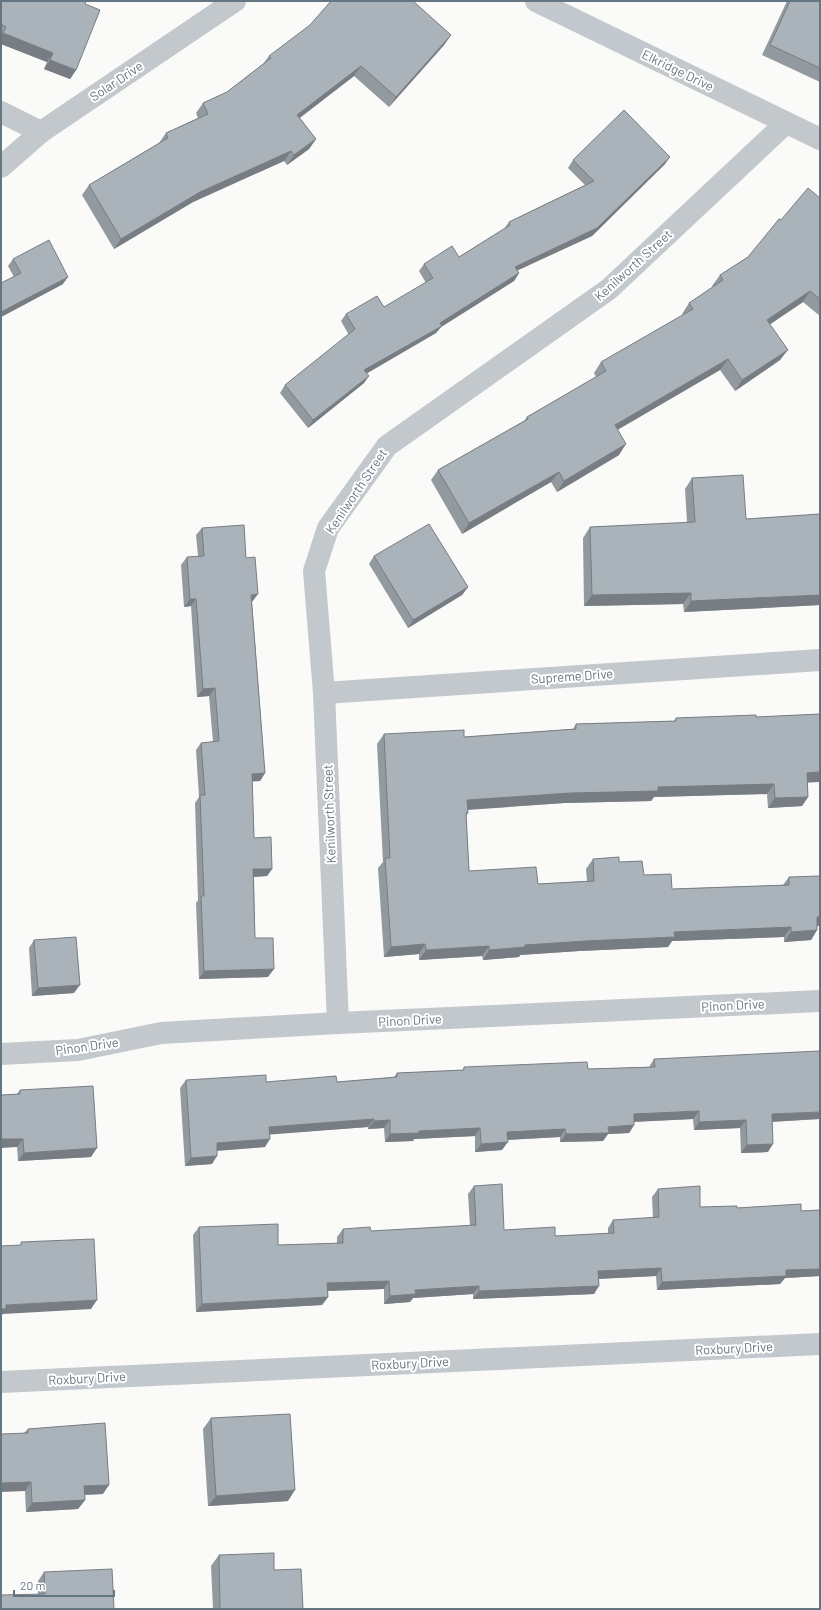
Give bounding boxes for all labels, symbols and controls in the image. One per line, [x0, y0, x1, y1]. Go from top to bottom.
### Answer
street label: Elkridge Drive [639, 46, 717, 94]
street label: Solar Drive [86, 57, 146, 105]
street label: Kenilworth Street [591, 226, 675, 304]
street label: Kenilworth Street [322, 445, 390, 537]
street label: Supreme Drive [530, 665, 614, 687]
street label: Kenilworth Street [319, 764, 339, 864]
street label: Pinon Drive [701, 995, 765, 1015]
street label: Pinon Drive [378, 1010, 442, 1030]
street label: Pinon Drive [54, 1034, 120, 1058]
street label: Roxbury Drive [695, 1338, 773, 1358]
street label: Roxbury Drive [371, 1353, 449, 1373]
street label: Roxbury Drive [48, 1368, 126, 1388]
scale bar [14, 1572, 114, 1598]
text: 20 m [20, 1578, 46, 1592]

